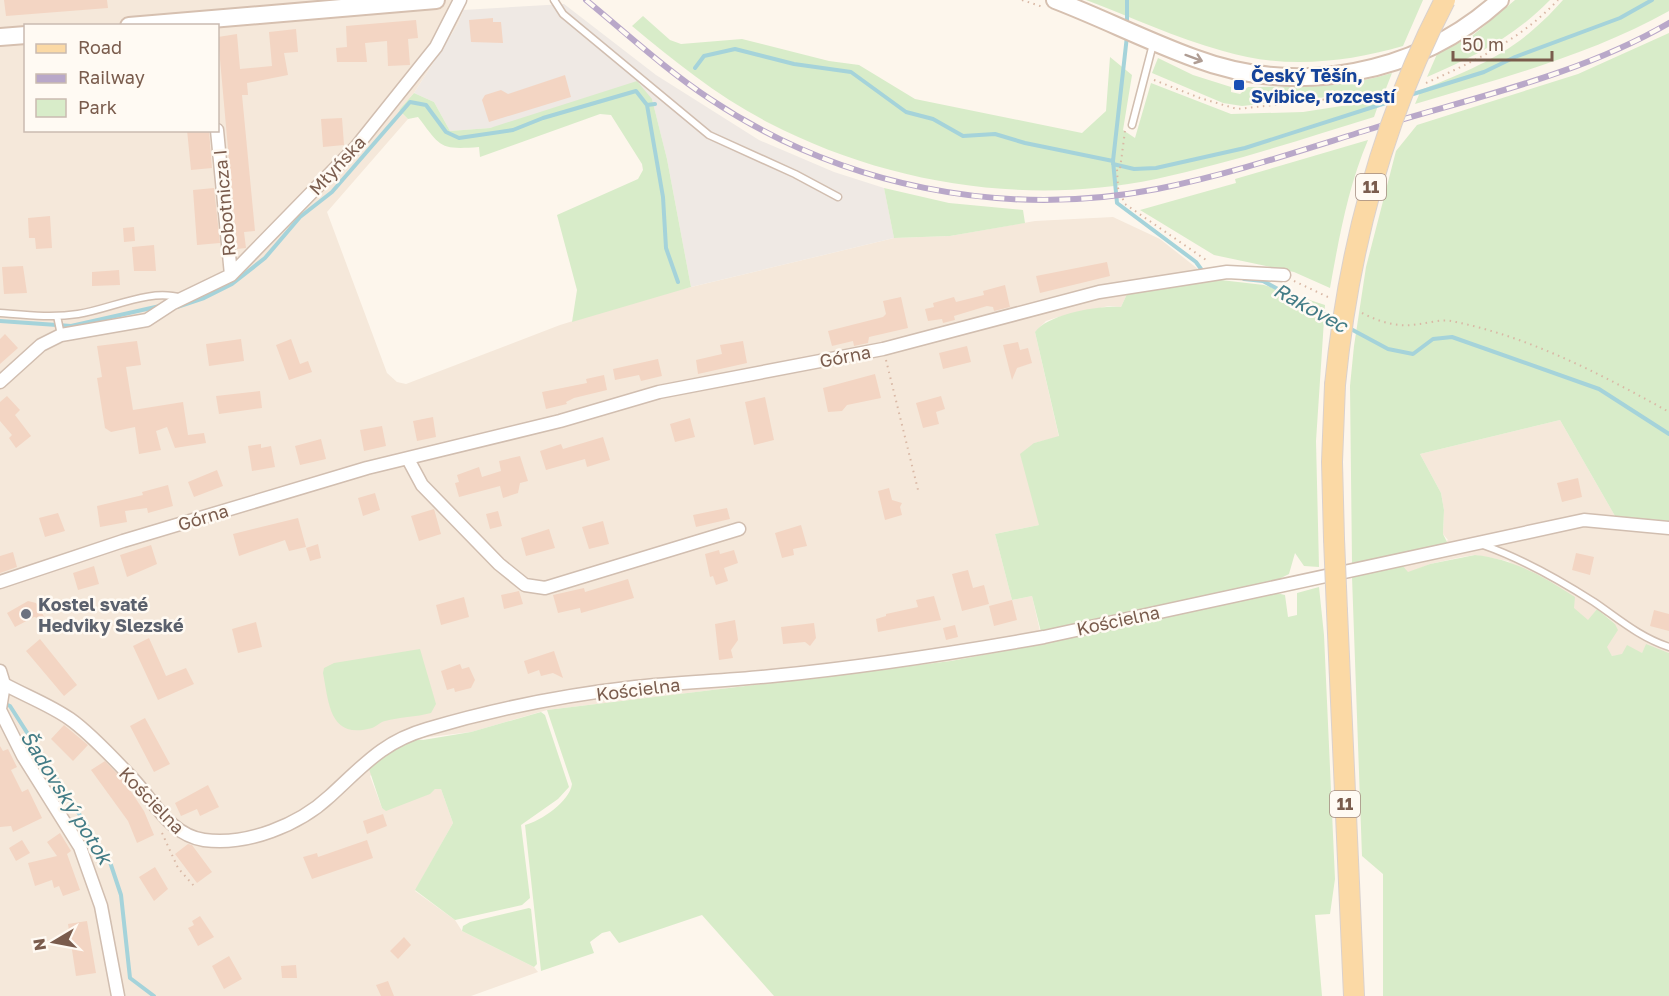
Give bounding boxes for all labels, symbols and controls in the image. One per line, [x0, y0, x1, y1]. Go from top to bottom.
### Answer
legend [24, 24, 219, 132]
scale bar [1453, 24, 1552, 62]
text: 50 m [1462, 33, 1504, 55]
text: Road [78, 36, 122, 58]
one-way arrow [1184, 53, 1202, 64]
place label: Český Těšín, Svibice, rozcestí [1251, 64, 1397, 107]
text: Railway [78, 66, 145, 88]
marker: Český Těšín, Svibice, rozcestí [1232, 78, 1246, 92]
text: Park [78, 96, 117, 118]
street label: Młyńska [304, 131, 370, 199]
street label: Robotnicza I [208, 149, 240, 257]
road number: 11 [1356, 174, 1386, 200]
water label: Rakovec [1270, 277, 1353, 338]
street label: Górna [818, 340, 872, 372]
street label: Górna [175, 499, 231, 535]
place label: Kostel svaté Hedviky Slezské [38, 593, 184, 636]
street label: Kościelna [1074, 600, 1162, 640]
marker: Kostel svaté Hedviky Slezské [19, 607, 33, 621]
street label: Kościelna [595, 673, 681, 705]
water label: Šadovský potok [15, 726, 119, 871]
street label: Kościelna [115, 762, 189, 838]
road number: 11 [1330, 791, 1360, 817]
north arrow [24, 912, 84, 972]
text: N [28, 937, 50, 952]

